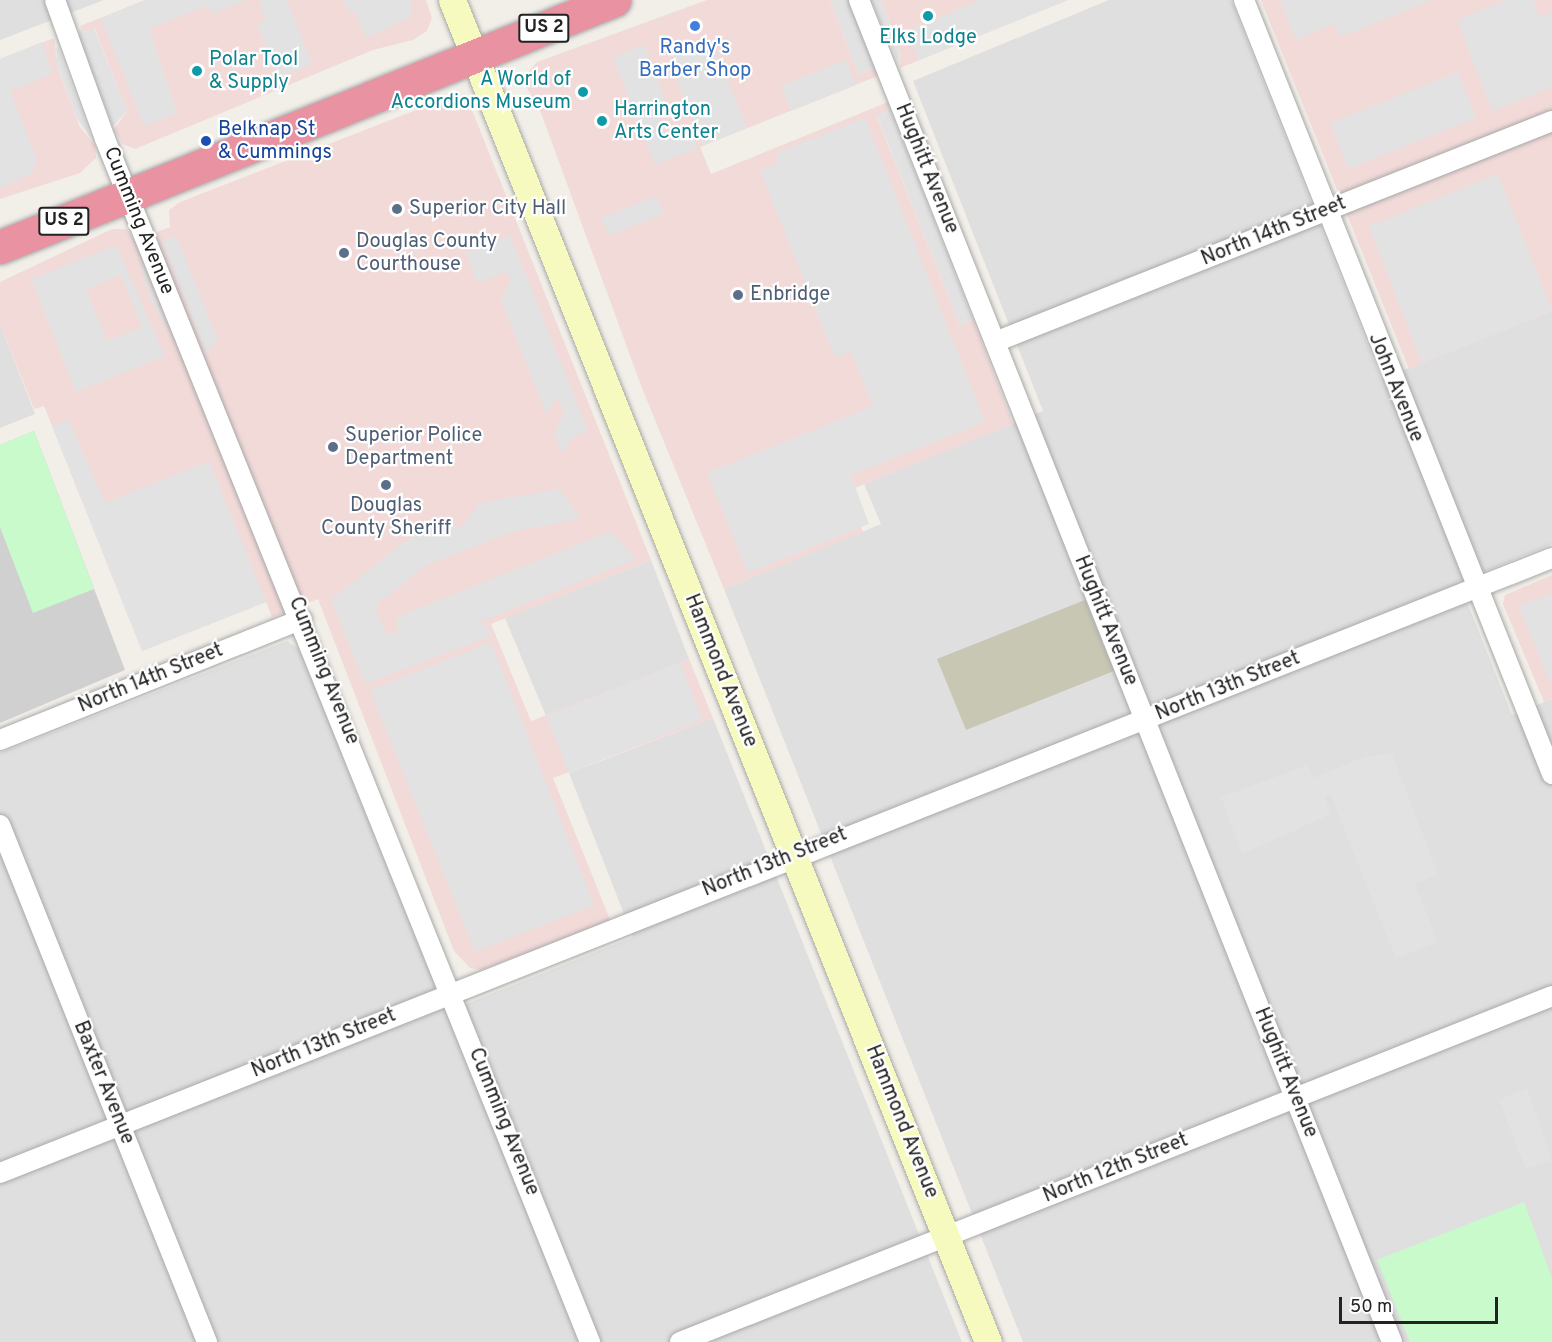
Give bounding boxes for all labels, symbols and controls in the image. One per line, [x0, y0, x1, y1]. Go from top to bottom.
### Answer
marker: Elks Lodge [921, 9, 935, 23]
road number: US 2 [517, 13, 571, 43]
marker: Randy's Barber Shop [688, 19, 702, 33]
place label: Elks Lodge [879, 26, 977, 50]
place label: Randy's Barber Shop [639, 36, 751, 83]
place label: Polar Tool & Supply [209, 48, 299, 95]
marker: Polar Tool & Supply [190, 64, 204, 78]
place label: A World of Accordions Museum [391, 68, 571, 115]
marker: A World of Accordions Museum [576, 85, 590, 99]
place label: Harrington Arts Center [614, 98, 718, 145]
street label: Hughitt Avenue [889, 100, 963, 238]
marker: Harrington Arts Center [595, 114, 609, 128]
place label: Belknap St & Cummings [218, 118, 332, 165]
marker: Belknap St & Cummings [199, 134, 213, 148]
street label: Cumming Avenue [97, 143, 179, 299]
street label: North 14th Street [1198, 192, 1350, 272]
place label: Superior City Hall [409, 197, 566, 221]
marker: Superior City Hall [390, 202, 404, 216]
road number: US 2 [37, 206, 91, 236]
place label: Douglas County Courthouse [356, 230, 497, 277]
marker: Douglas County Courthouse [337, 246, 351, 260]
place label: Enbridge [750, 283, 830, 307]
marker: Enbridge [731, 288, 745, 302]
street label: John Avenue [1362, 330, 1428, 446]
place label: Superior Police Department [345, 424, 482, 471]
marker: Superior Police Department [326, 440, 340, 454]
marker: Douglas County Sheriff [379, 478, 393, 492]
place label: Douglas County Sheriff [321, 494, 451, 541]
street label: Hughitt Avenue [1068, 552, 1142, 690]
street label: Hammond Avenue [678, 590, 762, 752]
street label: Cumming Avenue [282, 593, 364, 749]
street label: North 14th Street [75, 639, 227, 719]
street label: North 13th Street [1152, 647, 1304, 727]
street label: North 13th Street [699, 823, 851, 903]
street label: North 13th Street [248, 1004, 400, 1084]
street label: Hughitt Avenue [1248, 1004, 1322, 1142]
street label: Baxter Avenue [67, 1017, 139, 1149]
street label: Hammond Avenue [859, 1041, 943, 1203]
street label: Cumming Avenue [462, 1044, 544, 1200]
street label: North 12th Street [1040, 1129, 1192, 1209]
scale bar [1342, 1285, 1501, 1323]
text: 50 m [1350, 1296, 1392, 1319]

